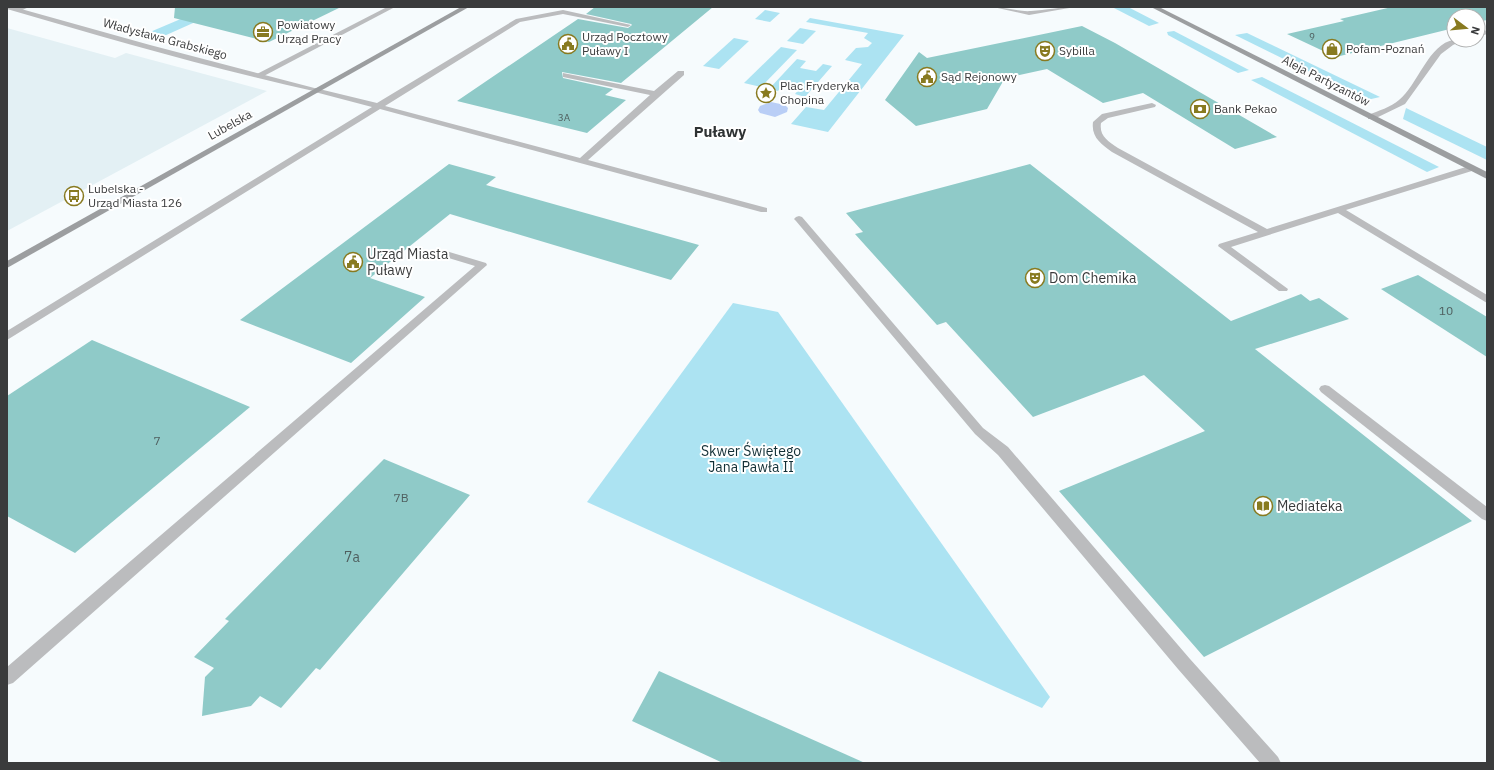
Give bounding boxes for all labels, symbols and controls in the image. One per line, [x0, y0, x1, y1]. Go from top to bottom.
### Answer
north arrow [1446, 8, 1486, 48]
street label: Władysława Grabskiego [101, 15, 229, 62]
place label: Powiatowy Urząd Pracy [277, 17, 341, 46]
office icon: Powiatowy Urząd Pracy [252, 21, 274, 43]
text: N [1468, 25, 1483, 37]
place label: Urząd Pocztowy Puławy I [582, 29, 668, 58]
house number: 9 [1309, 30, 1315, 43]
public building icon: Urząd Pocztowy Puławy I [557, 33, 579, 55]
shop icon: Pofam-Poznań [1321, 38, 1343, 60]
theatre icon: Sybilla [1034, 40, 1056, 62]
place label: Pofam-Poznań [1346, 41, 1425, 56]
place label: Sybilla [1059, 43, 1095, 58]
street label: Aleja Partyzantów [1280, 52, 1373, 109]
public building icon: Sąd Rejonowy [916, 66, 938, 88]
place label: Sąd Rejonowy [941, 69, 1017, 84]
place label: Plac Fryderyka Chopina [780, 78, 860, 107]
place icon: Plac Fryderyka Chopina [755, 82, 777, 104]
bank icon: Bank Pekao [1189, 98, 1211, 120]
place label: Bank Pekao [1214, 101, 1278, 116]
street label: Lubelska [205, 106, 255, 143]
house number: 3A [558, 111, 571, 124]
district label: Puławy [694, 122, 746, 141]
place label: Lubelska - Urząd Miasta 126 [88, 181, 182, 210]
bus stop icon: Lubelska - Urząd Miasta 126 [63, 185, 85, 207]
place label: Urząd Miasta Puławy [367, 245, 449, 279]
public building icon: Urząd Miasta Puławy [342, 251, 364, 273]
theatre icon: Dom Chemika [1024, 267, 1046, 289]
place label: Dom Chemika [1049, 269, 1137, 287]
house number: 10 [1439, 303, 1453, 318]
house number: 7 [153, 433, 161, 448]
park label: Skwer Świętego Jana Pawła II [701, 441, 801, 476]
house number: 7B [393, 490, 409, 505]
library icon: Mediateka [1252, 495, 1274, 517]
place label: Mediateka [1277, 497, 1343, 515]
house number: 7a [344, 548, 360, 566]

